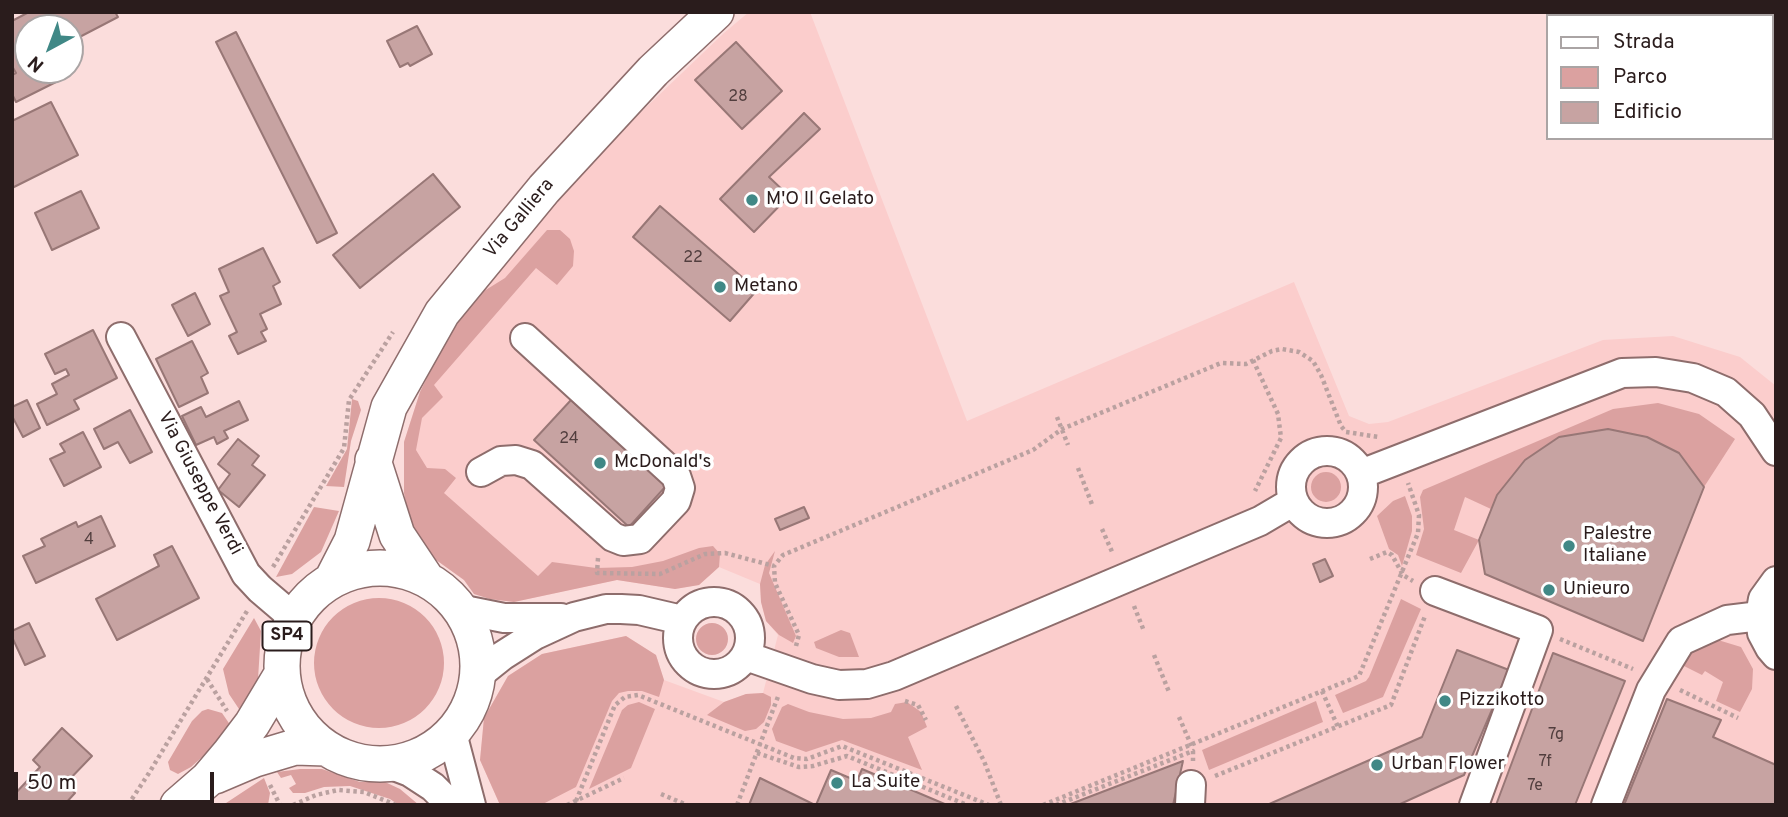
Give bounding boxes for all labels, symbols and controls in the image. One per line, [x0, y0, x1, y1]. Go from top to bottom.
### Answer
north arrow [14, 14, 84, 84]
legend [1546, 14, 1774, 140]
text: Strada [1613, 29, 1674, 56]
text: N [24, 50, 50, 77]
text: Parco [1613, 64, 1667, 91]
house number: 28 [728, 88, 748, 108]
text: Edificio [1613, 99, 1682, 126]
street label: Via Galliera [480, 175, 560, 263]
place label: M'O Il Gelato [766, 189, 874, 211]
marker: M'O Il Gelato [744, 192, 760, 208]
house number: 22 [683, 249, 703, 269]
place label: Metano [734, 276, 798, 298]
marker: Metano [712, 279, 728, 295]
street label: Via Giuseppe Verdi [152, 408, 246, 560]
house number: 24 [559, 430, 579, 450]
place label: McDonald's [614, 452, 712, 474]
marker: McDonald's [592, 455, 608, 471]
place label: Palestre Italiane [1583, 524, 1652, 568]
house number: 4 [84, 531, 94, 551]
marker: Palestre Italiane [1561, 538, 1577, 554]
place label: Unieuro [1563, 579, 1630, 601]
marker: Unieuro [1541, 582, 1557, 598]
road number: SP4 [262, 622, 312, 650]
place label: Pizzikotto [1459, 690, 1544, 712]
marker: Pizzikotto [1437, 693, 1453, 709]
house number: 7g [1548, 726, 1564, 746]
house number: 7f [1538, 753, 1552, 773]
place label: Urban Flower [1391, 754, 1505, 776]
marker: Urban Flower [1369, 757, 1385, 773]
scale bar [18, 758, 217, 802]
text: 50 m [27, 770, 76, 797]
place label: La Suite [851, 772, 920, 794]
marker: La Suite [829, 775, 845, 791]
house number: 7e [1527, 777, 1543, 797]

